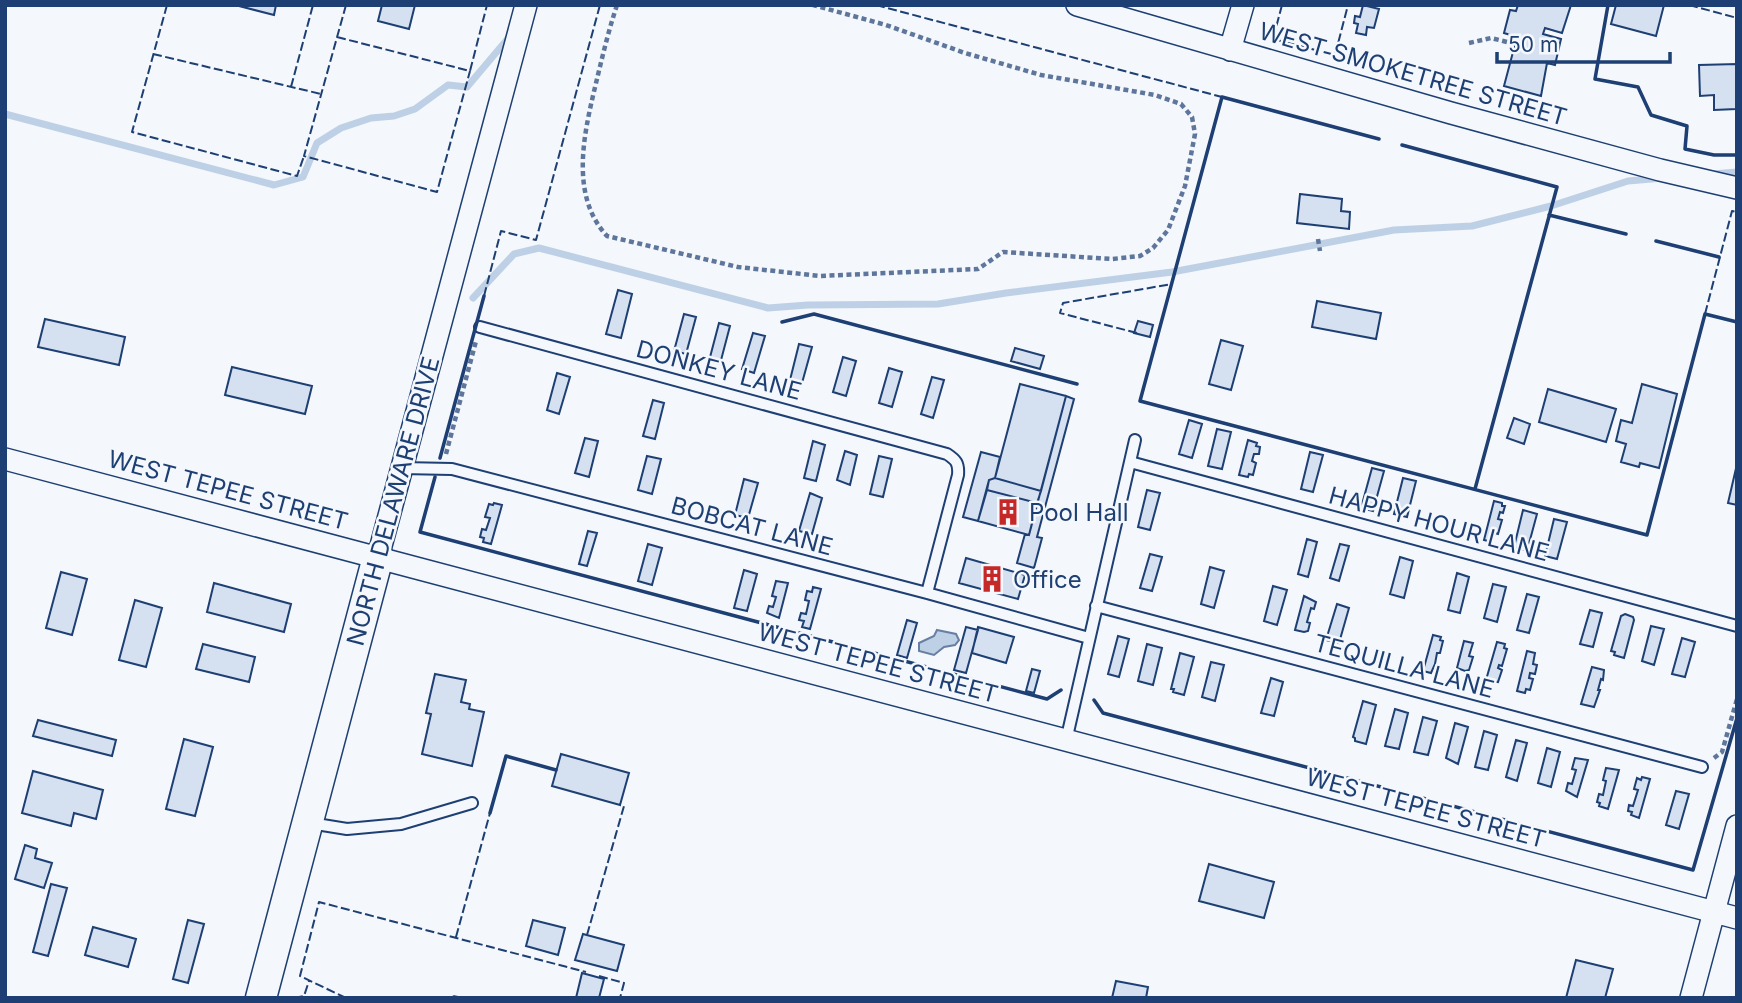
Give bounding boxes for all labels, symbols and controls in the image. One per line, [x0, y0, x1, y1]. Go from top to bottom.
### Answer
street label: WEST SMOKETREE STREET [1256, 16, 1570, 132]
scale bar [1497, 21, 1670, 65]
text: 50 m [1508, 32, 1558, 57]
street label: DONKEY LANE [633, 334, 805, 406]
street label: NORTH DELAWARE DRIVE [340, 353, 446, 649]
street label: WEST TEPEE STREET [105, 444, 351, 536]
street label: HAPPY HOUR LANE [1326, 481, 1552, 567]
street label: BOBCAT LANE [668, 490, 836, 562]
building icon: Pool Hall [993, 497, 1023, 527]
place label: Pool Hall [1029, 498, 1128, 527]
building icon: Office [977, 564, 1007, 594]
place label: Office [1013, 565, 1082, 594]
street label: WEST TEPEE STREET [755, 617, 1001, 709]
street label: TEQUILLA LANE [1311, 628, 1497, 704]
street label: WEST TEPEE STREET [1303, 762, 1549, 854]

